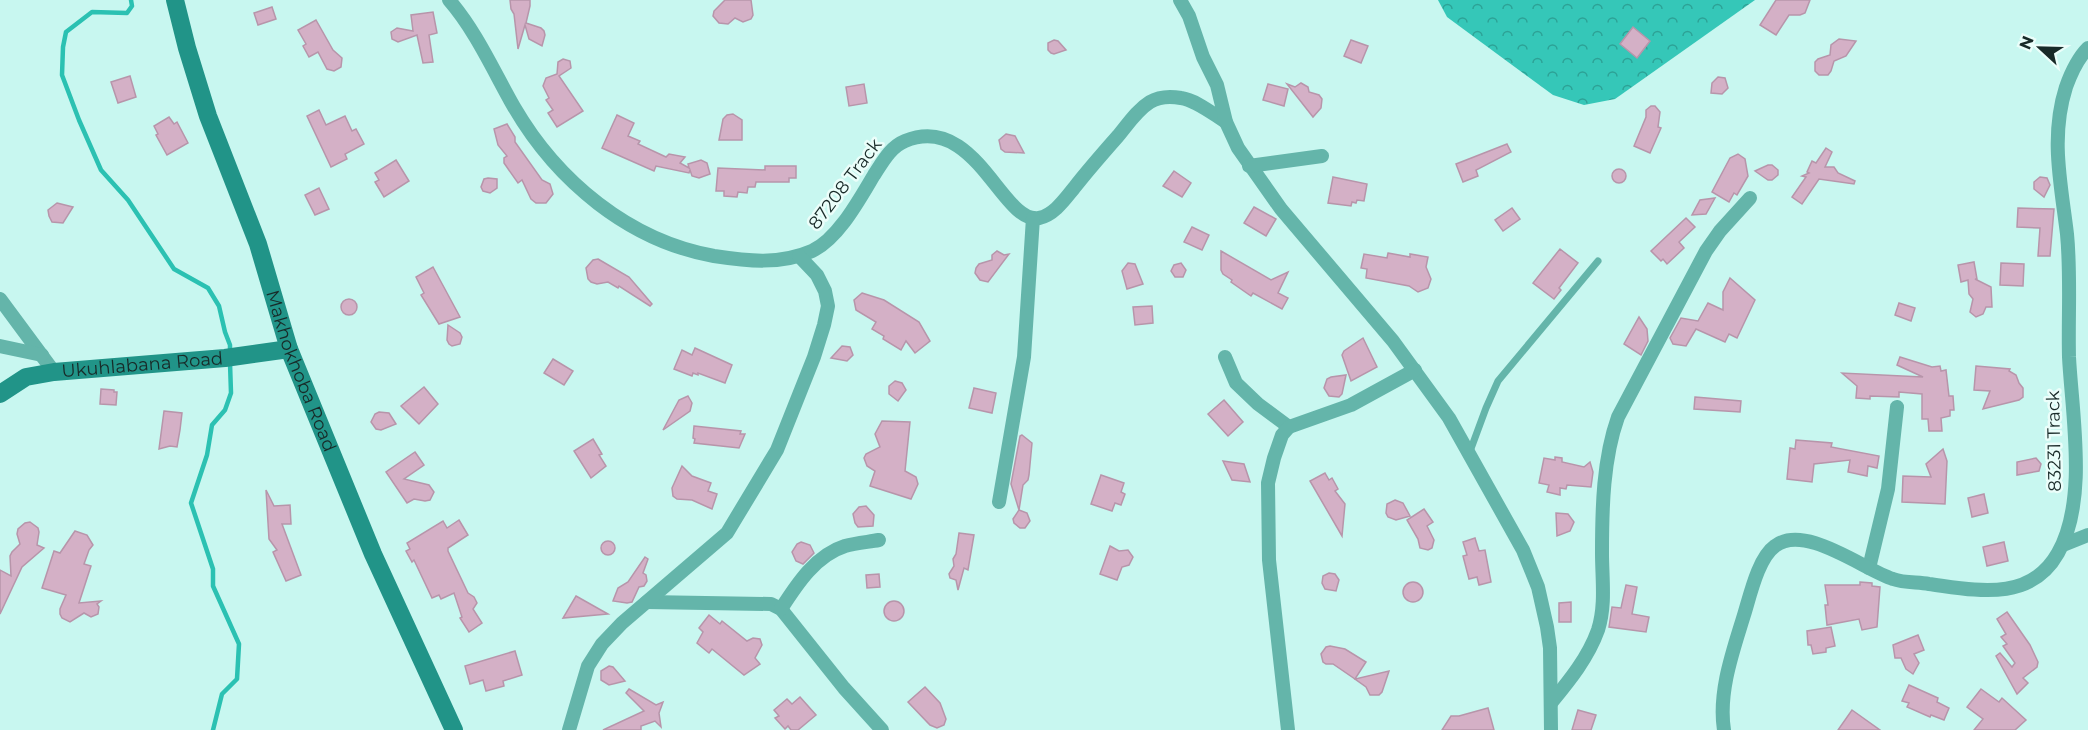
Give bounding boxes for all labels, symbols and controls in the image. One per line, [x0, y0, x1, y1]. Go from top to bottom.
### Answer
north arrow [2010, 18, 2070, 78]
text: N [2015, 33, 2038, 52]
street label: 87208 Track [804, 134, 887, 234]
street label: Makhokhoba Road [261, 287, 341, 455]
street label: Ukuhlabana Road [61, 347, 224, 382]
street label: 83231 Track [2042, 390, 2066, 492]

